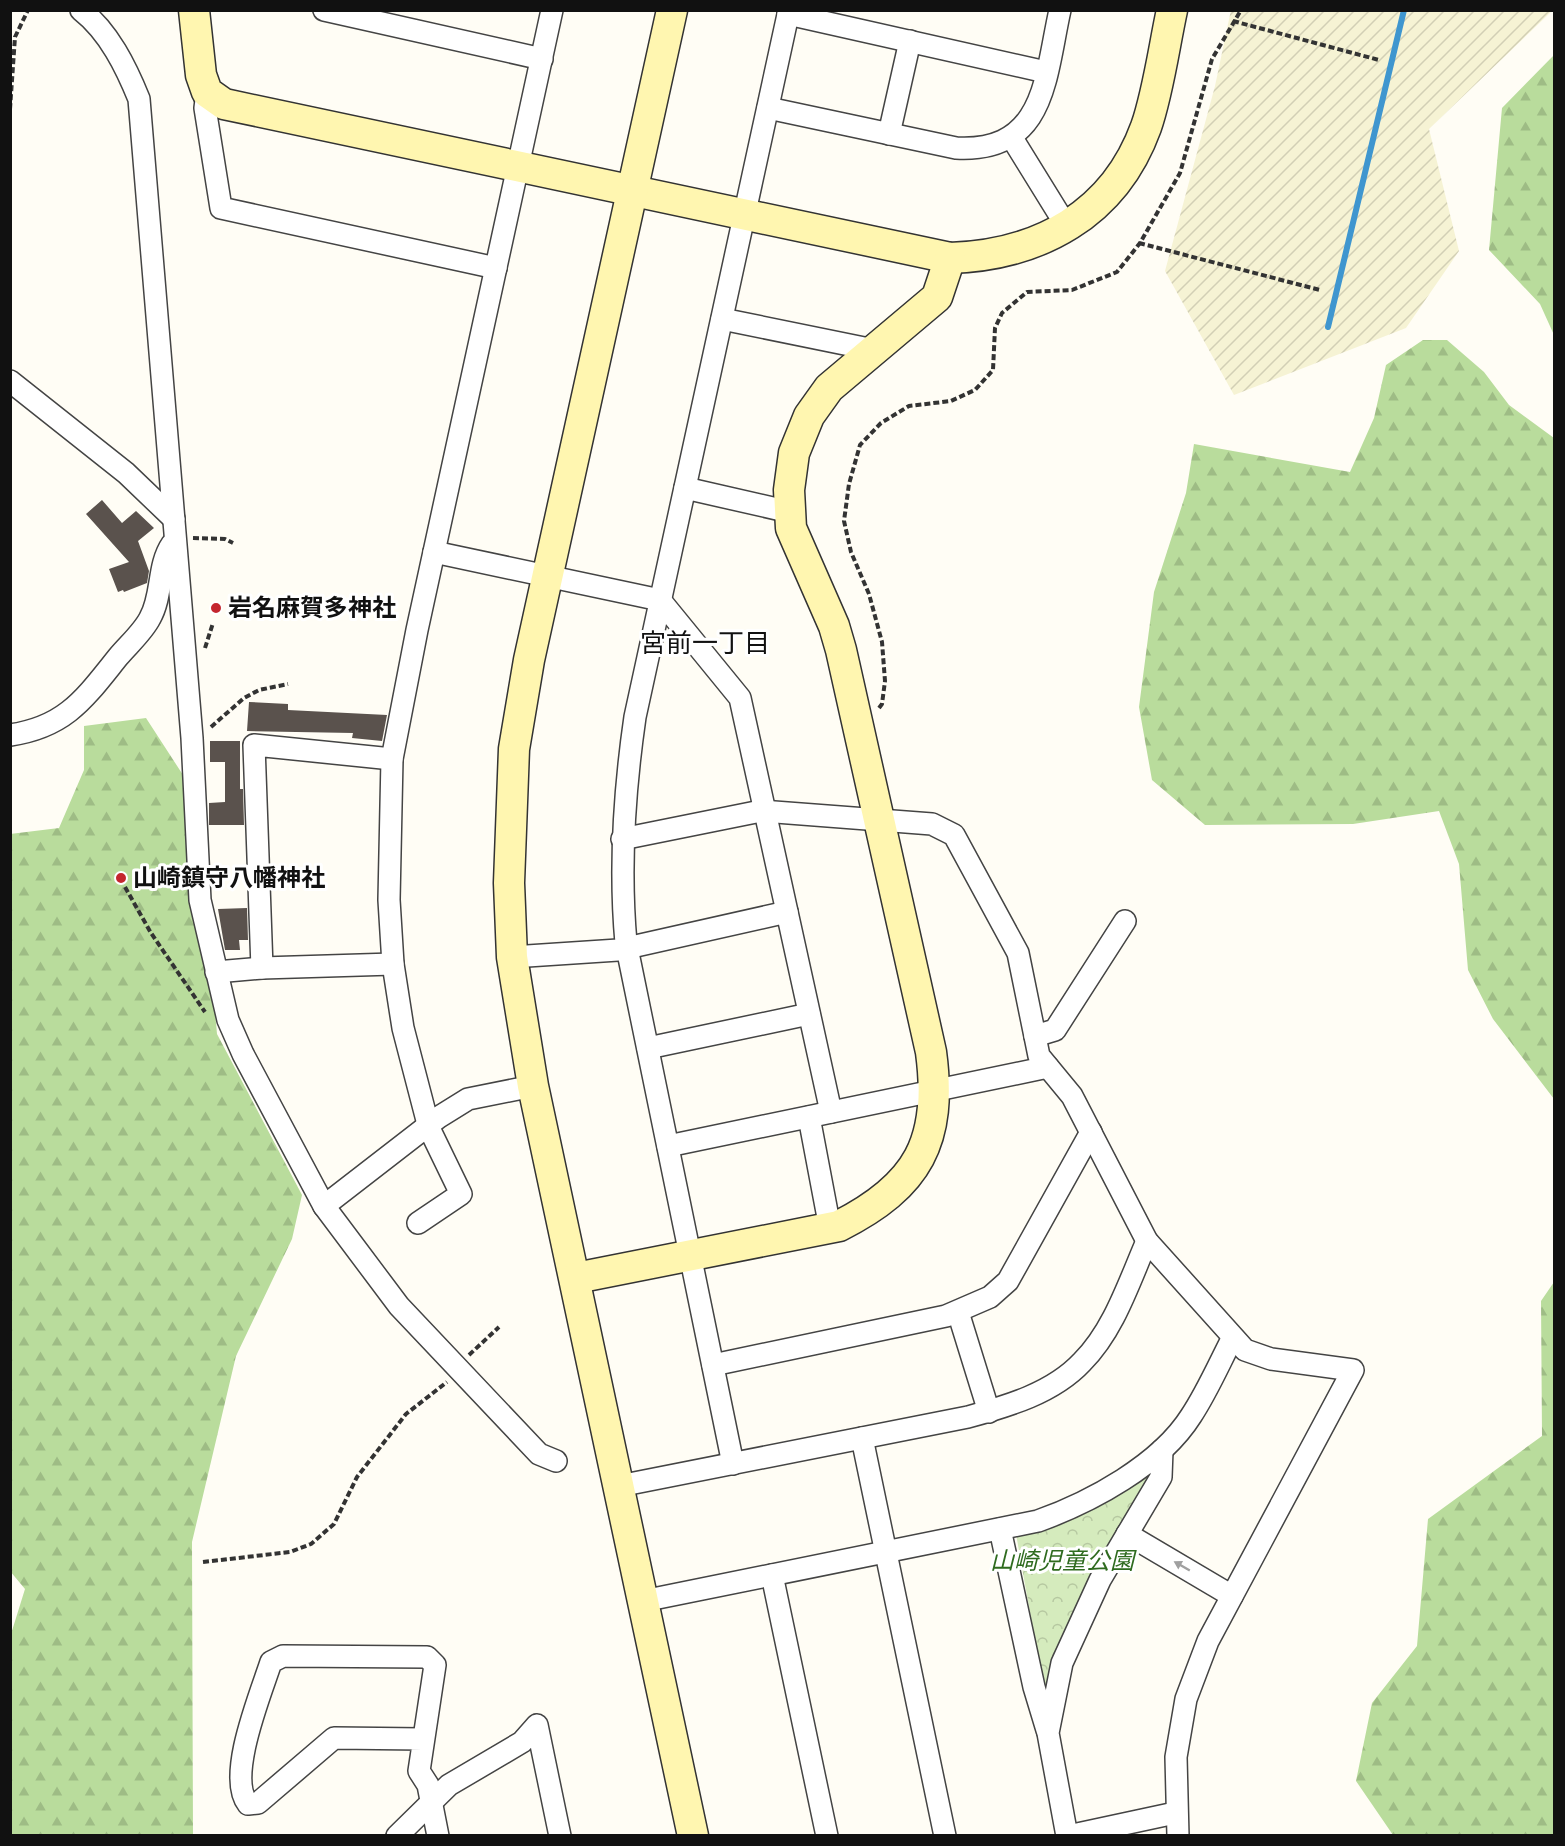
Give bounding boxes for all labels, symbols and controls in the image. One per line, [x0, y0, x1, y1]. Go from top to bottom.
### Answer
place label: 岩名麻賀多神社 [228, 591, 396, 627]
marker: 岩名麻賀多神社 [209, 601, 223, 615]
district label: 宮前一丁目 [640, 624, 770, 664]
place label: 山崎鎮守八幡神社 [133, 861, 325, 897]
marker: 山崎鎮守八幡神社 [114, 871, 128, 885]
park label: 山崎児童公園 [990, 1544, 1137, 1580]
one-way arrow [1174, 1561, 1190, 1572]

